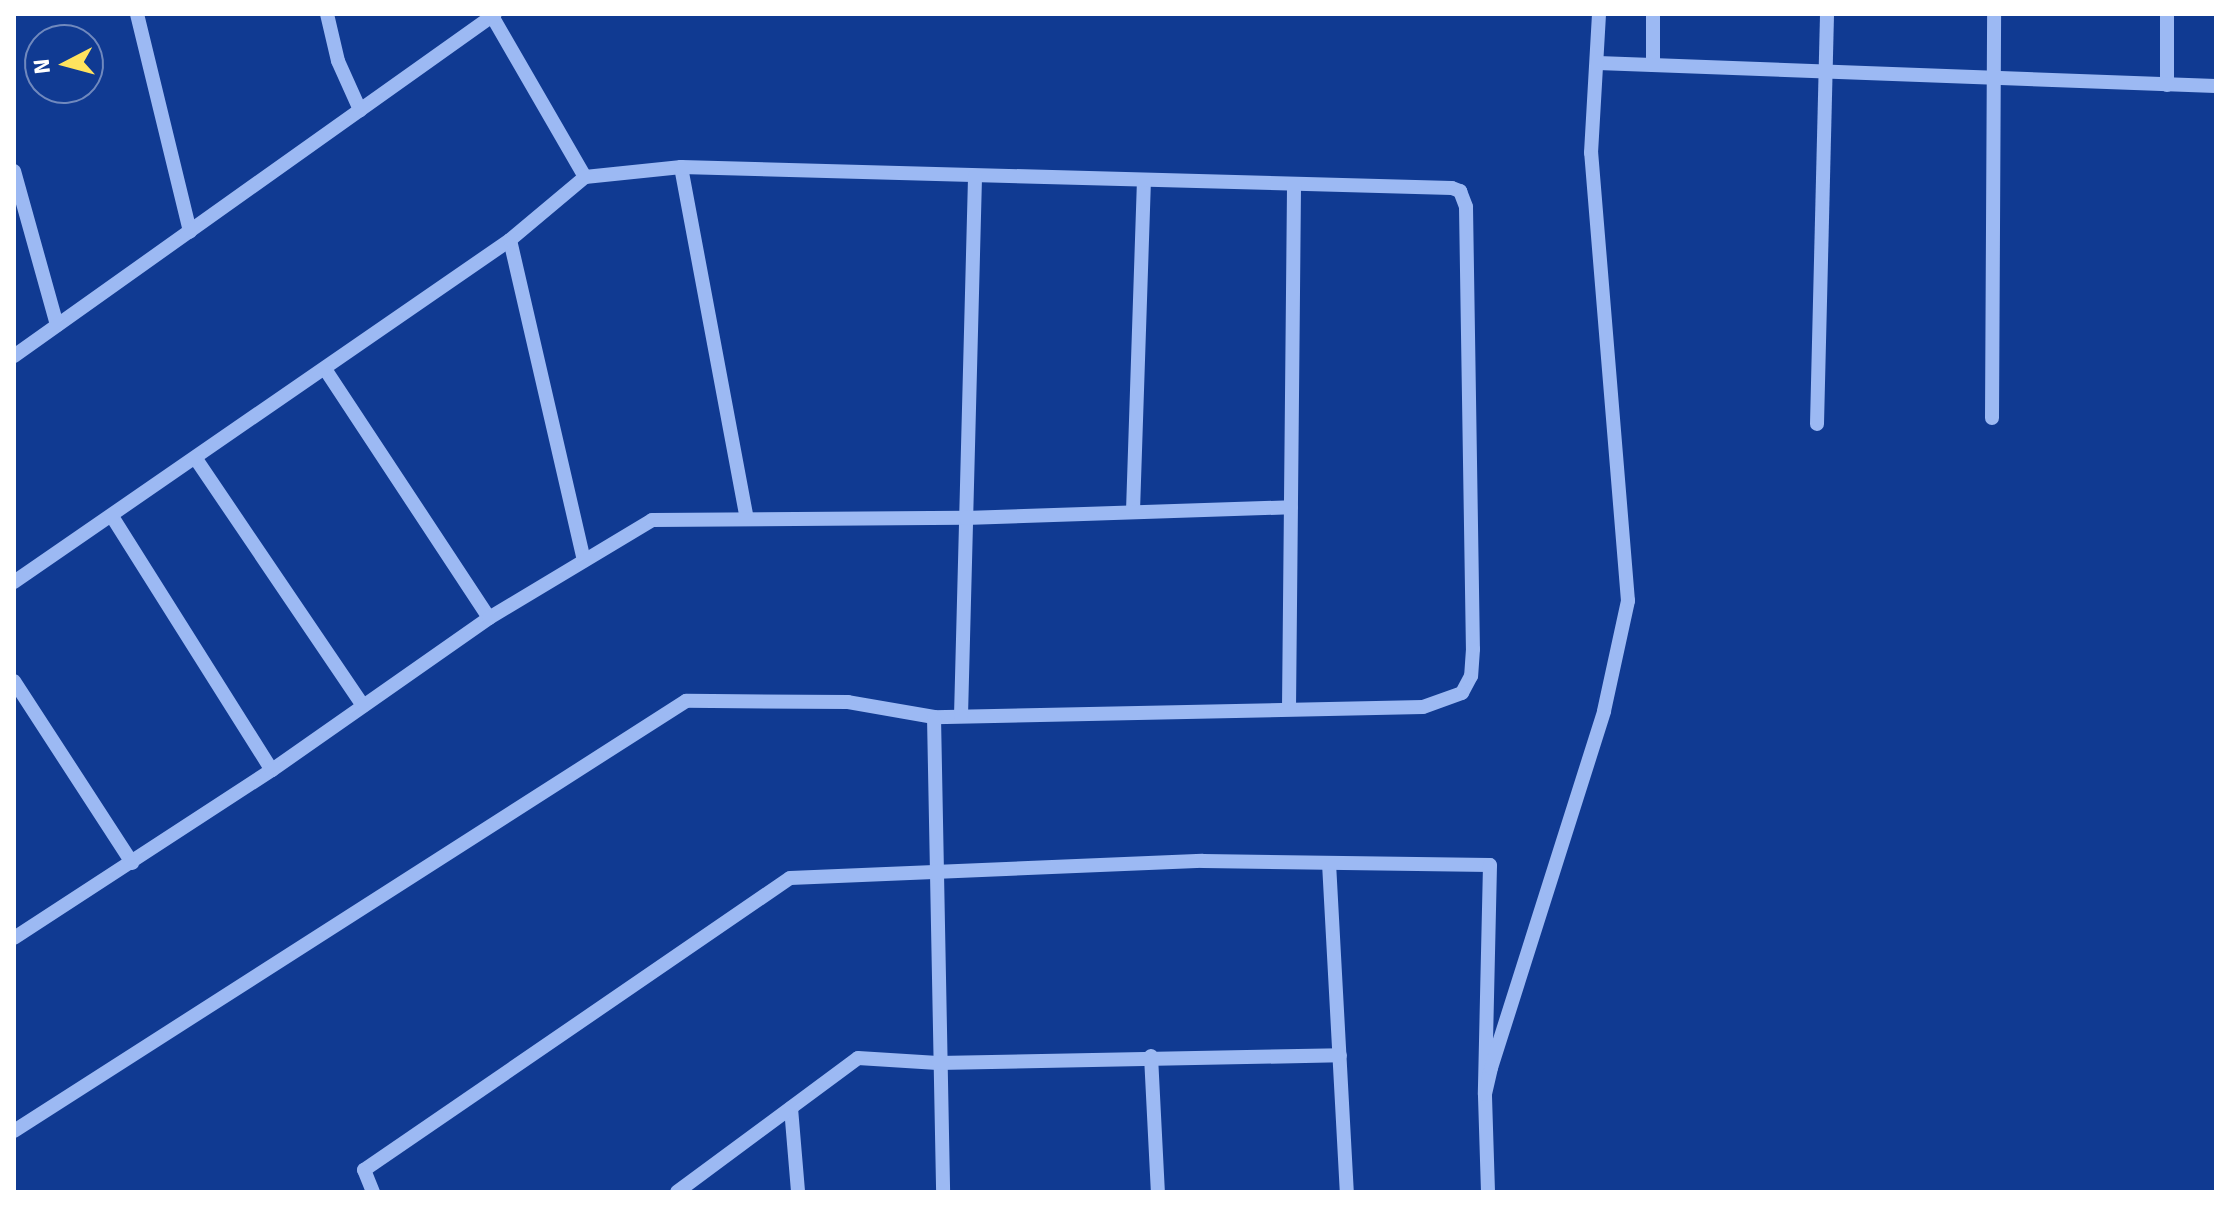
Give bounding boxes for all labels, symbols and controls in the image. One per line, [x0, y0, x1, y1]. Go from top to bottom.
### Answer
north arrow [24, 24, 104, 104]
text: N [27, 57, 56, 75]

